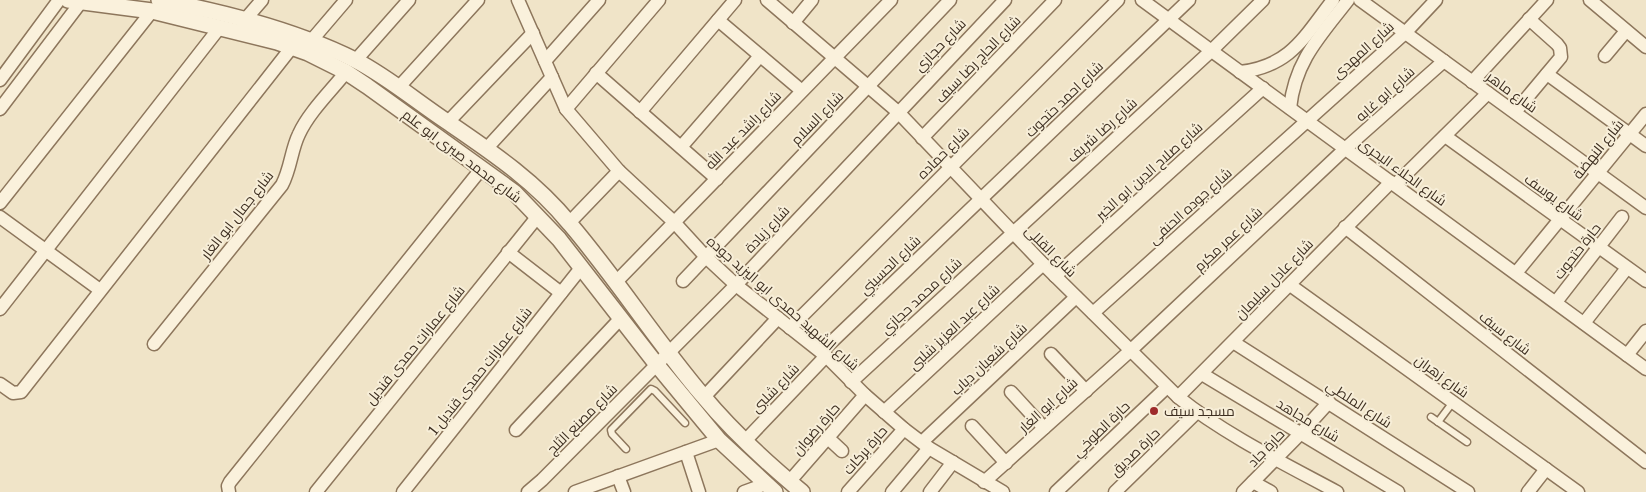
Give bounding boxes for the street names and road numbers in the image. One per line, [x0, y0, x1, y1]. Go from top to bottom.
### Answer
street label: شارع الحاج رضا سيف [932, 11, 1024, 107]
street label: شارع حجازي [910, 15, 972, 77]
street label: شارع المهدى [1328, 18, 1398, 82]
street label: شارع احمد حتحوت [1021, 57, 1107, 141]
street label: شارع ابو غابه [1352, 63, 1418, 125]
street label: شارع ماهر [1482, 67, 1541, 117]
street label: شارع راشد عبد الله [701, 87, 785, 173]
street label: شارع السلام [787, 87, 848, 149]
street label: شارع رضا شريف [1063, 94, 1141, 166]
street label: شارع محمد صبرى ابو علم [398, 105, 525, 207]
street label: شارع النهضة [1569, 116, 1627, 182]
street label: شارع صلاح الدين ابو الخير [1091, 118, 1206, 225]
street label: شارع حماده [913, 123, 973, 183]
street label: شارع الجلاء البحرى [1356, 134, 1450, 210]
street label: شارع جوده الحنفى [1145, 164, 1235, 248]
street label: شارع جمال ابو الغار [196, 167, 277, 264]
street label: شارع يوسف [1521, 170, 1587, 224]
street label: شارع زيادة [741, 202, 793, 256]
street label: شارع عمر مكرم [1190, 203, 1267, 276]
street label: حارة حتحوت [1549, 219, 1605, 283]
street label: شارع القللى [1021, 221, 1081, 281]
street label: شارع الحسيني [856, 231, 926, 301]
street label: شارع الشهيد حمدى ابو اليزيد جوده [703, 232, 863, 374]
street label: شارع عادل سليمان [1231, 235, 1317, 323]
street label: شارع محمد حجازي [877, 254, 967, 340]
street label: شارع عبد العزيز شلبى [905, 280, 1003, 374]
street label: شارع عمارات حمدى قنديل [361, 282, 469, 408]
street label: شارع عمارات حمدى قنديل 1 [424, 303, 536, 439]
street label: شارع سيف [1475, 307, 1535, 359]
street label: شارع شعبان دياب [947, 319, 1031, 399]
street label: شارع زهران [1411, 350, 1473, 402]
street label: شارع شلبى [747, 359, 803, 417]
street label: شارع ابو الغار [1014, 374, 1081, 437]
street label: شارع الملطي [1321, 376, 1395, 434]
street label: شارع مصنع الثلج [543, 380, 621, 458]
street label: شارع مجاهد [1273, 394, 1343, 446]
street label: حارة الطوخي [1068, 397, 1136, 463]
street label: حارة رضوان [788, 399, 844, 459]
street label: حارة بركات [839, 422, 891, 478]
street label: حارة صديق [1106, 424, 1164, 480]
street label: حارة جاد [1244, 425, 1288, 471]

